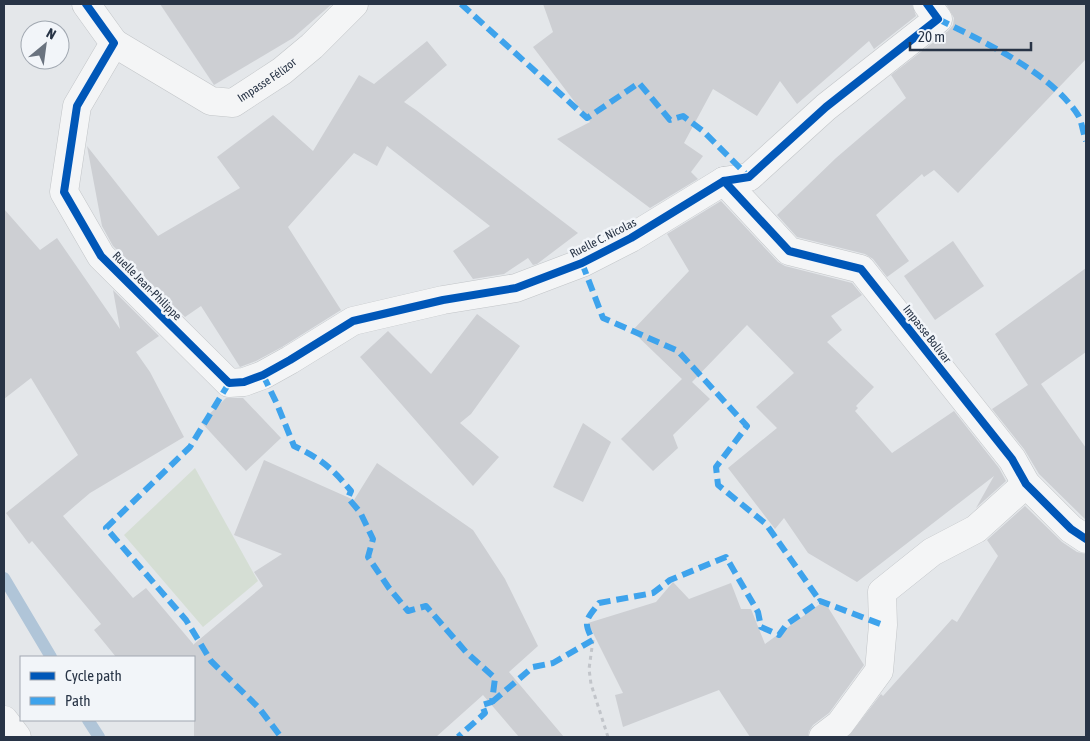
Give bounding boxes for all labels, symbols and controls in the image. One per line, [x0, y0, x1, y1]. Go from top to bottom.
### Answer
north arrow [20, 20, 70, 70]
scale bar [910, 20, 1031, 52]
text: N [44, 25, 59, 43]
text: 20 m [918, 28, 945, 45]
street label: Impasse Félizor [235, 55, 299, 105]
street label: Ruelle C. Nicolas [567, 215, 639, 261]
street label: Ruelle Jean-Philippe [110, 249, 184, 323]
street label: Impasse Bolivar [900, 302, 954, 366]
legend [20, 656, 195, 721]
text: Cycle path [65, 667, 122, 684]
text: Path [65, 692, 91, 709]

